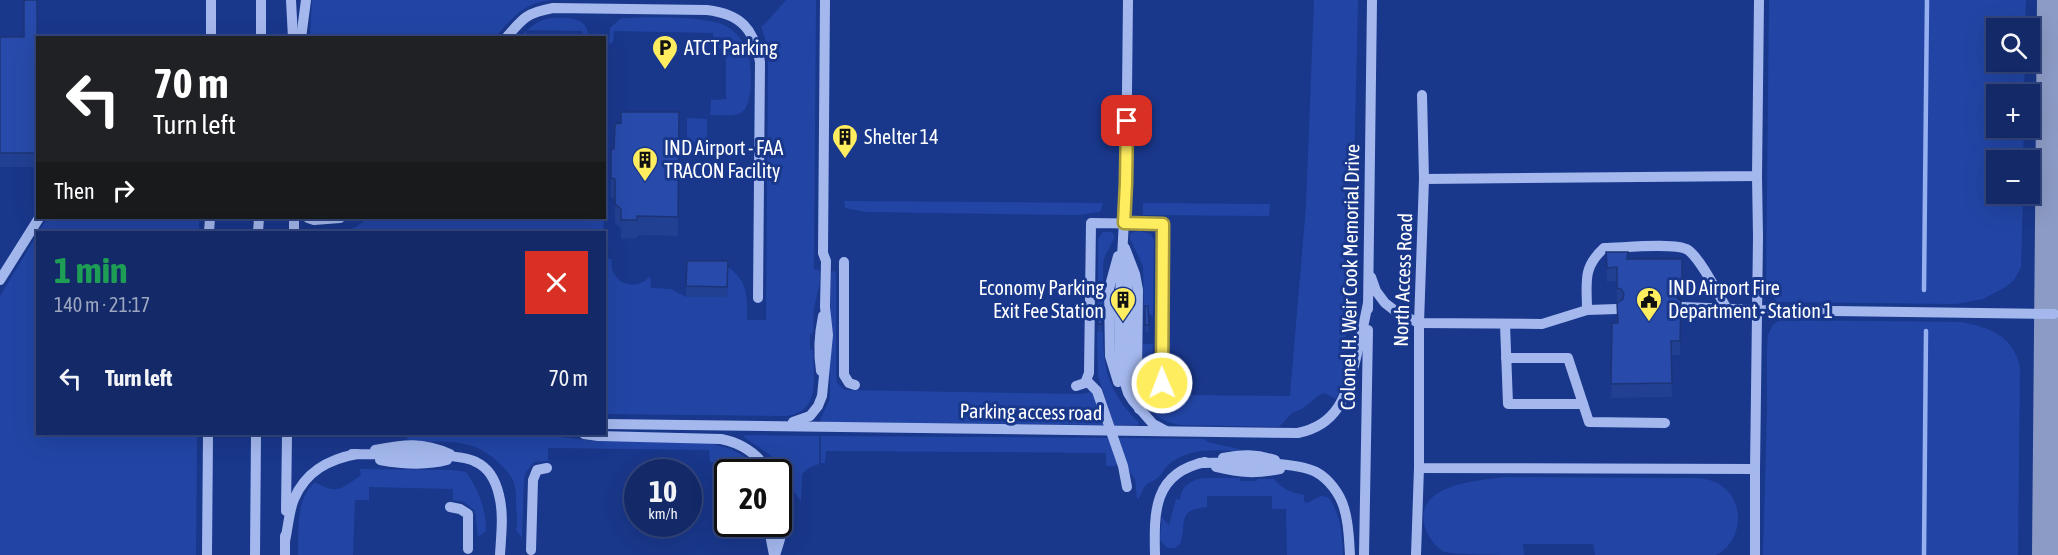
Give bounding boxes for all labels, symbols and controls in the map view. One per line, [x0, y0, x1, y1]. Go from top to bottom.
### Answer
map controls [1986, 18, 2040, 204]
button: search [1986, 18, 2040, 72]
parking icon: ATCT Parking [650, 33, 680, 71]
place label: ATCT Parking [684, 36, 778, 59]
text: 70 m [153, 59, 228, 107]
icon: left [54, 60, 132, 138]
button: + [1986, 84, 2040, 138]
pin [1101, 95, 1152, 146]
icon: arrive [1110, 104, 1143, 137]
text: Turn left [153, 109, 236, 140]
building icon: Shelter 14 [830, 122, 860, 160]
place label: Shelter 14 [864, 125, 939, 148]
place label: IND Airport - FAA TRACON Facility [664, 136, 783, 182]
street label: Colonel H. Weir Cook Memorial Drive [1336, 144, 1363, 410]
building icon: IND Airport - FAA TRACON Facility [630, 145, 660, 183]
button: − [1986, 150, 2040, 204]
icon: right [107, 174, 140, 207]
text: Then [54, 178, 95, 204]
street label: North Access Road [1389, 213, 1416, 347]
text: 1 min [54, 249, 128, 291]
button: close [525, 251, 588, 314]
place label: Economy Parking Exit Fee Station [979, 276, 1104, 322]
place label: IND Airport Fire Department - Station 1 [1668, 276, 1833, 322]
building icon: Economy Parking Exit Fee Station [1108, 285, 1138, 323]
public building icon: IND Airport Fire Department - Station 1 [1634, 285, 1664, 323]
text: 140 m · 21:17 [54, 293, 150, 316]
position arrow [1130, 351, 1194, 415]
icon: left [54, 362, 87, 395]
text: Turn left [105, 365, 172, 391]
text: 70 m [548, 365, 588, 391]
street label: Parking access road [960, 399, 1102, 424]
speed limit sign: 20 [714, 459, 792, 537]
text: 10 [649, 474, 677, 508]
text: km/h [648, 505, 678, 522]

